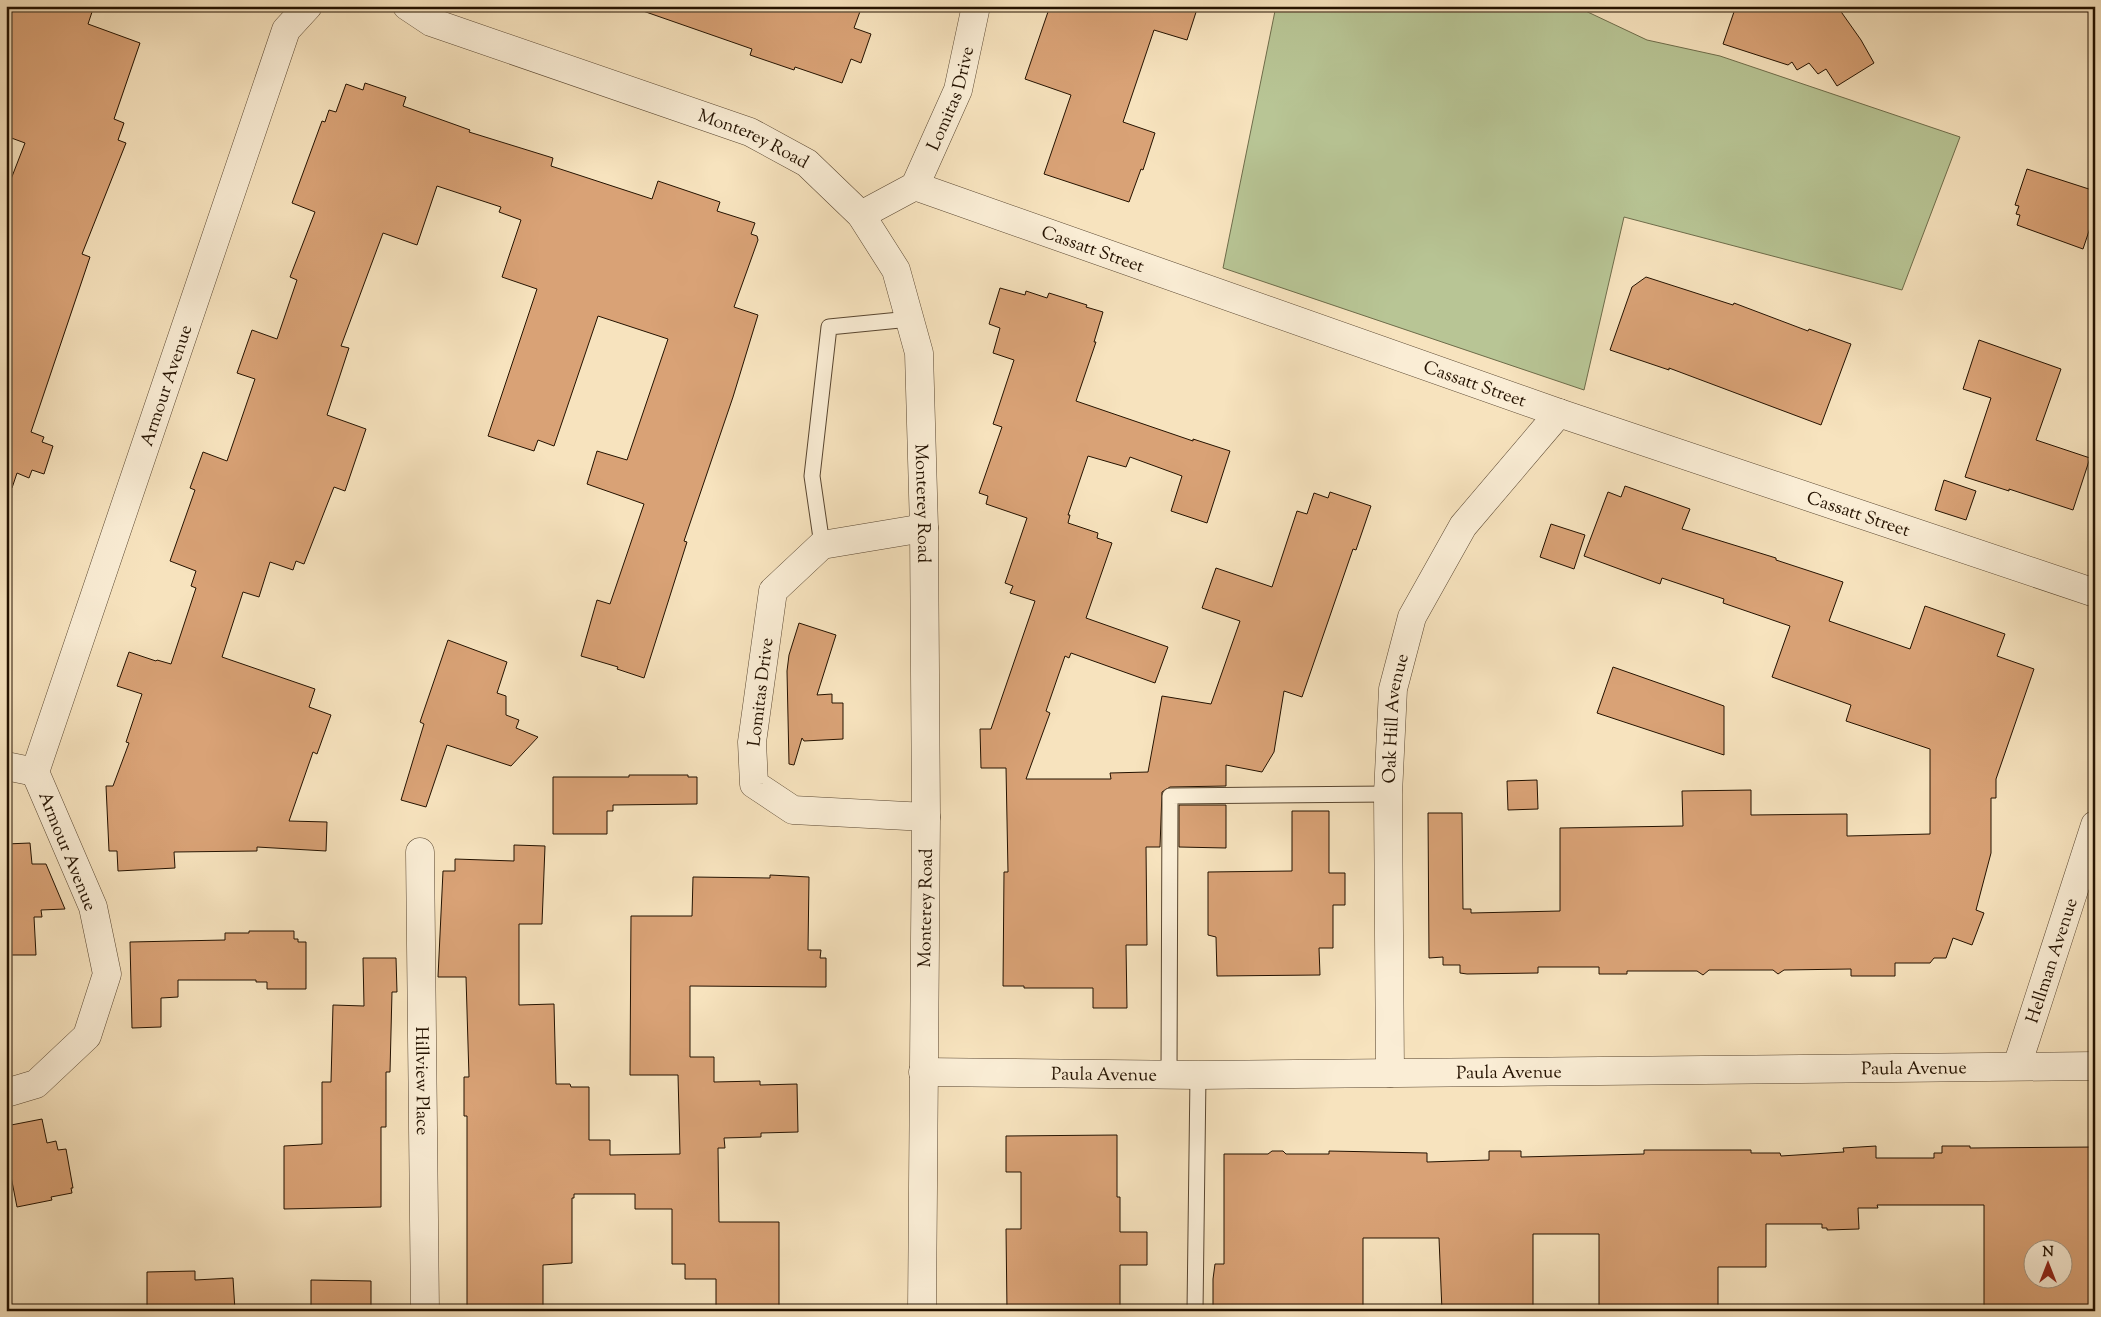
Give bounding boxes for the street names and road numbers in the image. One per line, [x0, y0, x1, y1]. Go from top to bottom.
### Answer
street label: Lomitas Drive [921, 44, 982, 155]
street label: Monterey Road [694, 104, 813, 176]
street label: Cassatt Street [1037, 220, 1147, 281]
street label: Armour Avenue [135, 322, 200, 450]
street label: Cassatt Street [1419, 355, 1529, 415]
street label: Monterey Road [907, 444, 935, 563]
street label: Cassatt Street [1803, 486, 1913, 545]
street label: Lomitas Drive [742, 636, 782, 748]
street label: Oak Hill Avenue [1378, 651, 1417, 784]
street label: Armour Avenue [30, 788, 102, 915]
street label: Monterey Road [913, 848, 941, 968]
street label: Hellman Avenue [2021, 895, 2086, 1027]
street label: Hillview Place [407, 1026, 434, 1136]
street label: Paula Avenue [1861, 1056, 1967, 1083]
street label: Paula Avenue [1456, 1060, 1562, 1087]
street label: Paula Avenue [1051, 1062, 1157, 1090]

